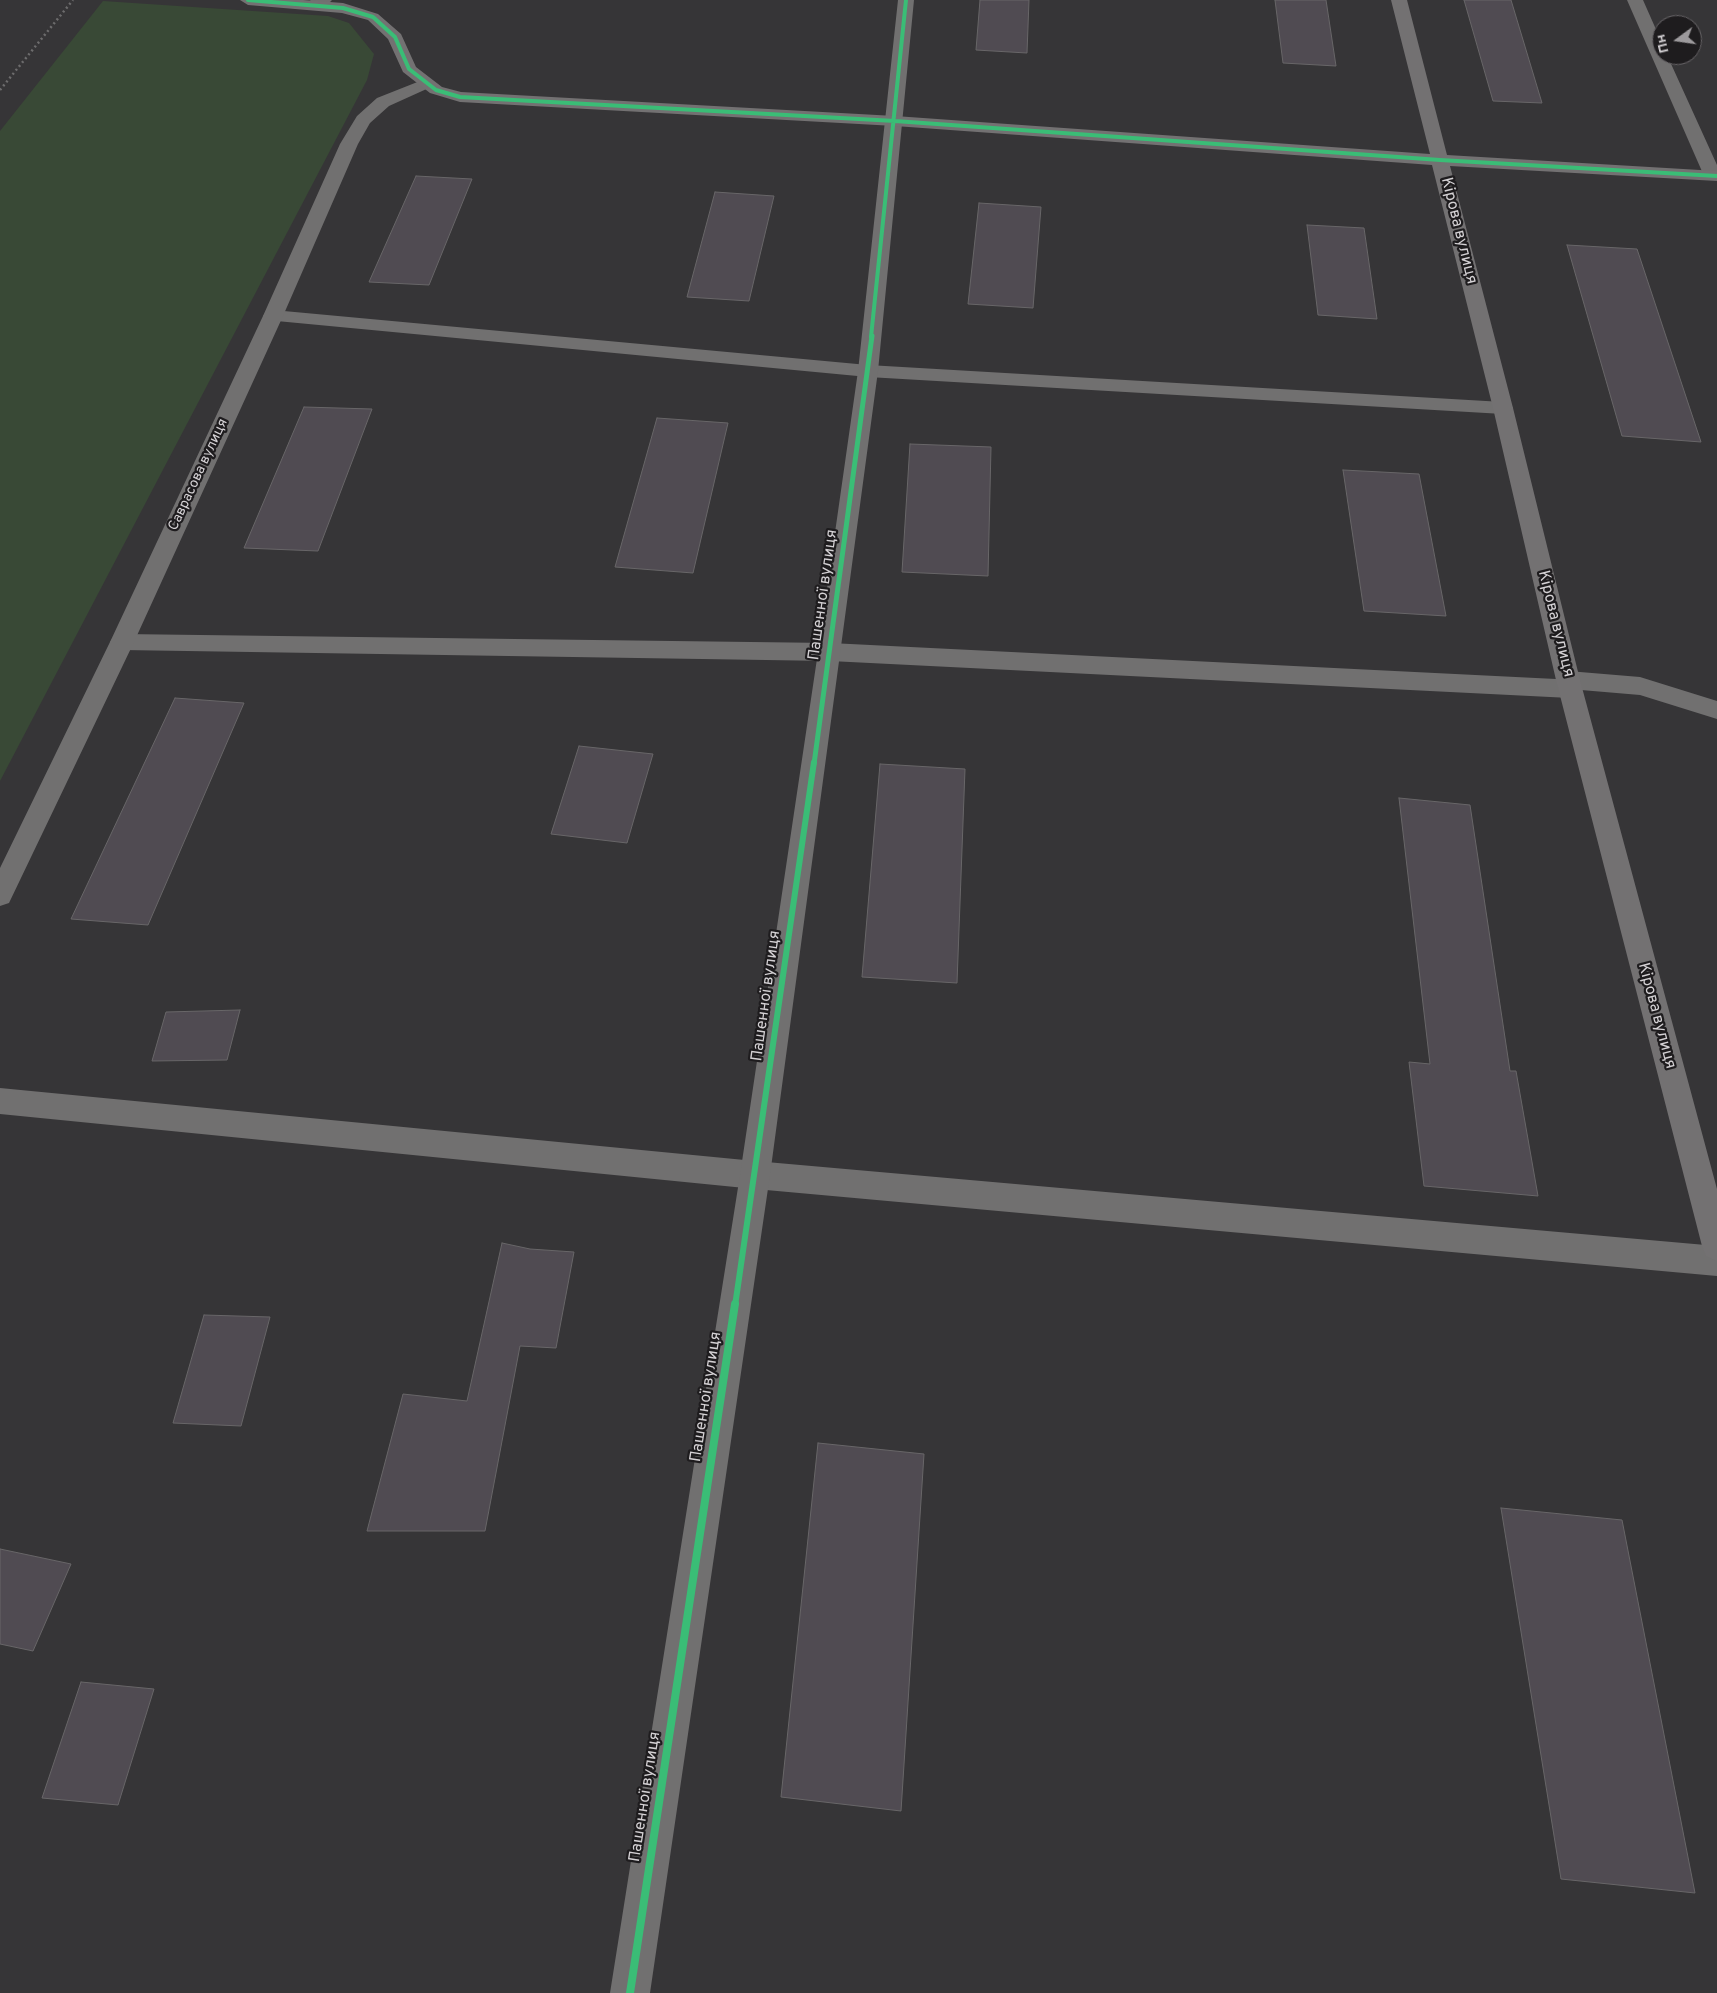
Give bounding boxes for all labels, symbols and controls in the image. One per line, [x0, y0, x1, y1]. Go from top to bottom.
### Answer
north arrow [1652, 15, 1702, 65]
text: Пн [1652, 32, 1673, 55]
street label: Кірова вулиця [1435, 176, 1481, 286]
street label: Саврасова вулиця [166, 416, 232, 534]
street label: Пашенної вулиця [805, 528, 843, 662]
street label: Кірова вулиця [1532, 569, 1578, 679]
street label: Пашенної вулиця [748, 929, 786, 1063]
street label: Кірова вулиця [1633, 961, 1679, 1071]
street label: Пашенної вулиця [687, 1330, 727, 1464]
street label: Пашенної вулиця [626, 1730, 666, 1864]

